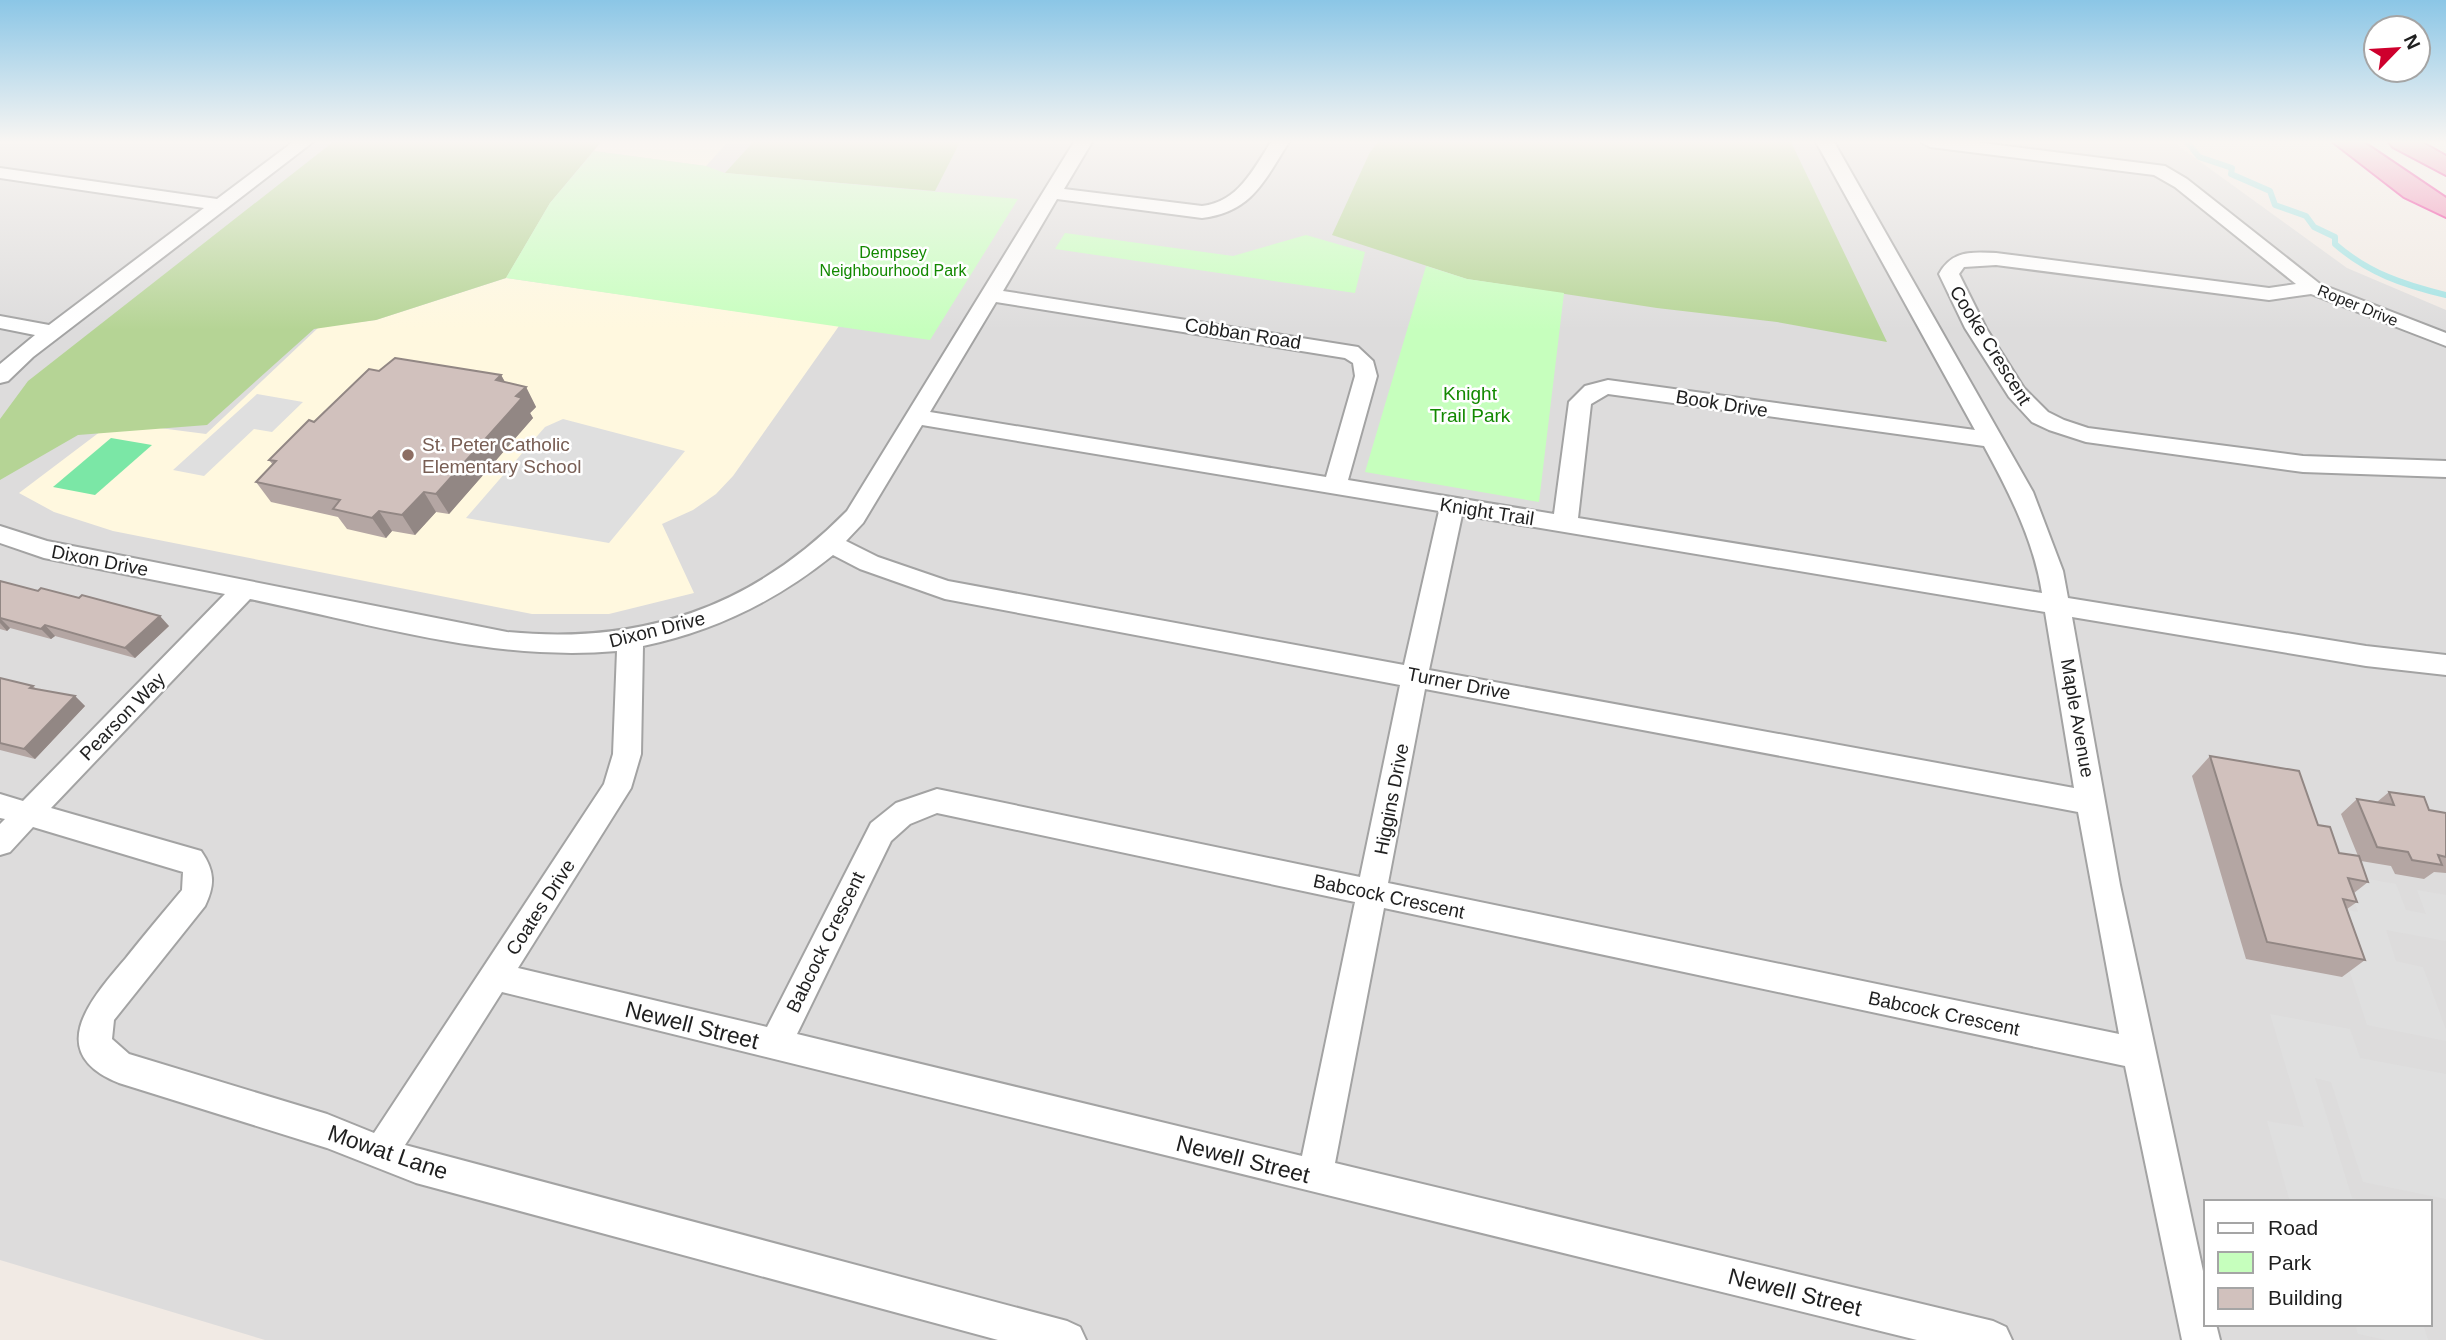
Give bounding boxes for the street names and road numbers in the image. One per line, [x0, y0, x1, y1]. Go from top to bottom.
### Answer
street label: Cooke Crescent [1946, 282, 2036, 409]
street label: Roper Drive [2315, 282, 2401, 329]
street label: Cobban Road [1183, 314, 1302, 353]
street label: Book Drive [1674, 386, 1769, 421]
street label: Knight Trail [1438, 494, 1536, 529]
street label: Dixon Drive [50, 541, 150, 580]
street label: Dixon Drive [607, 607, 707, 652]
street label: Maple Avenue [2057, 657, 2098, 779]
street label: Turner Drive [1405, 663, 1512, 704]
street label: Pearson Way [75, 668, 170, 764]
street label: Higgins Drive [1370, 742, 1413, 857]
street label: Coates Drive [502, 855, 579, 959]
street label: Babcock Crescent [782, 868, 869, 1016]
street label: Babcock Crescent [1311, 870, 1467, 923]
street label: Babcock Crescent [1866, 987, 2022, 1040]
street label: Newell Street [622, 996, 762, 1054]
street label: Mowat Lane [325, 1119, 451, 1185]
street label: Newell Street [1173, 1130, 1313, 1188]
street label: Newell Street [1725, 1263, 1865, 1321]

